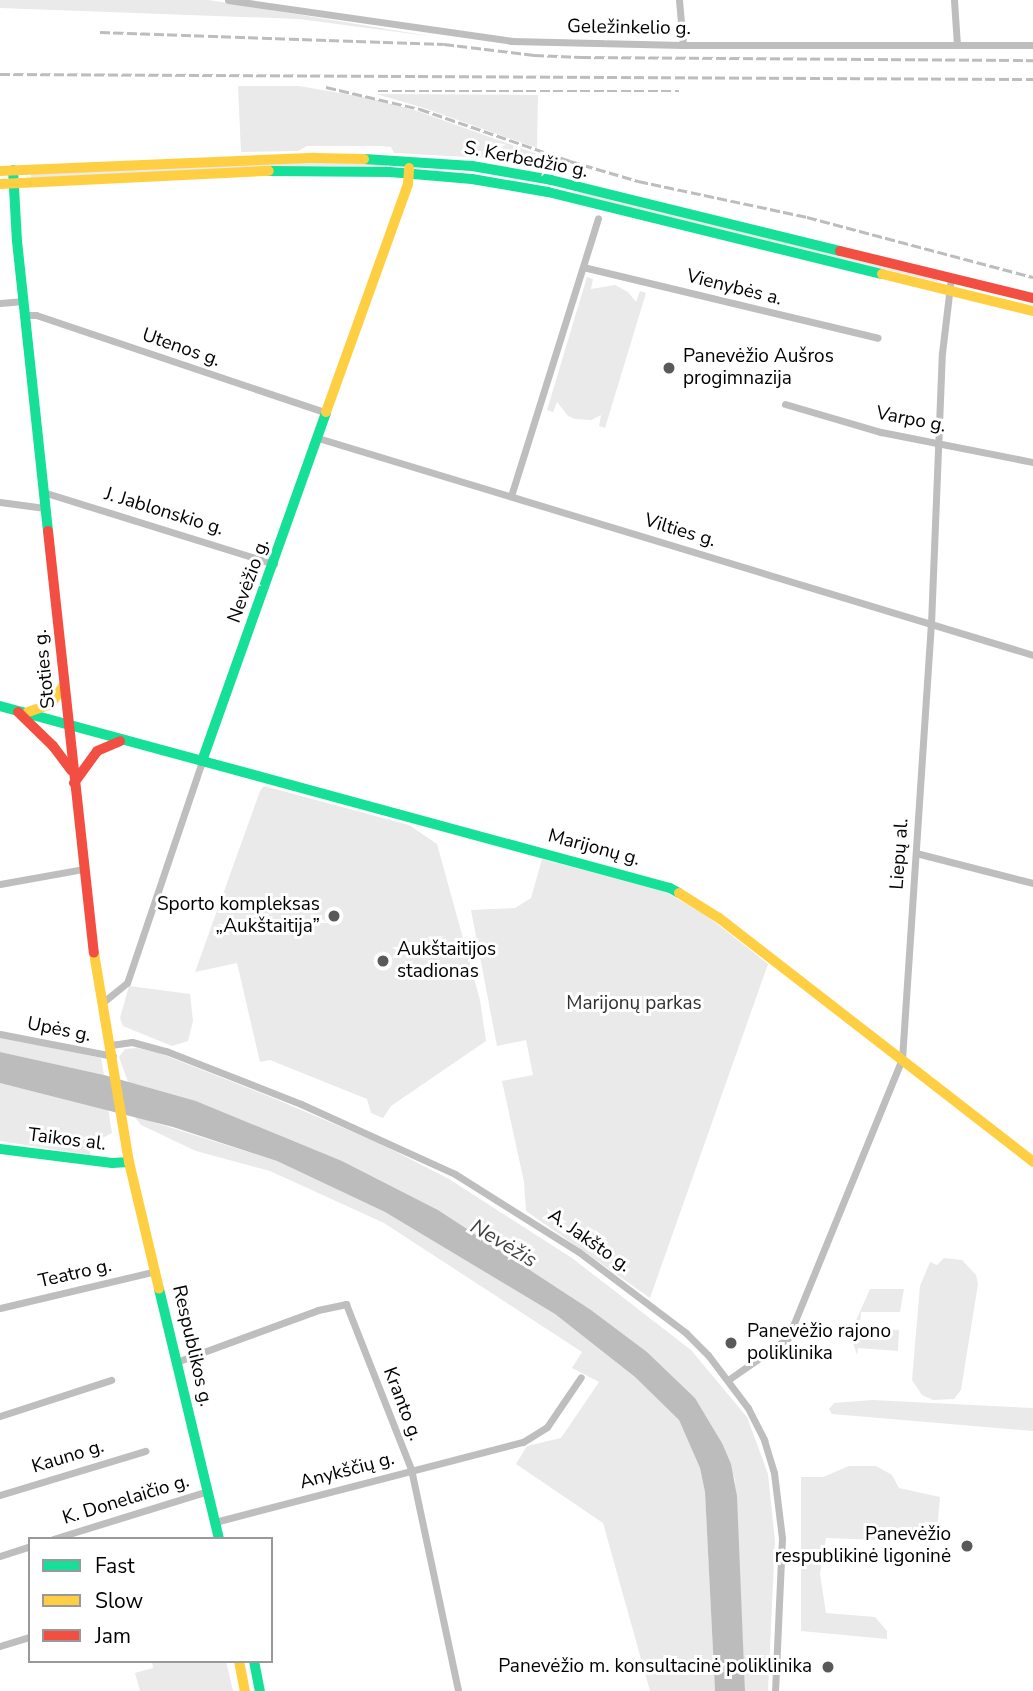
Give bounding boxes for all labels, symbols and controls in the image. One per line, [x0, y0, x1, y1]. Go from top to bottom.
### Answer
street label: Geležinkelio g. [567, 16, 691, 40]
street label: S. Kerbedžio g. [462, 137, 590, 183]
street label: Vienybės a. [684, 265, 784, 311]
street label: Utenos g. [139, 324, 223, 372]
place label: Panevėžio Aušros progimnazija [683, 346, 834, 390]
marker: Panevėžio Aušros progimnazija [661, 360, 677, 376]
street label: Varpo g. [874, 402, 948, 438]
street label: J. Jablonskio g. [102, 483, 226, 541]
street label: Vilties g. [641, 509, 719, 553]
street label: Nevėžio g. [223, 536, 275, 626]
street label: Stoties g. [30, 628, 60, 710]
street label: Liepų al. [886, 817, 914, 891]
street label: Marijonų g. [545, 825, 643, 871]
place label: Sporto kompleksas „Aukštaitija” [157, 894, 320, 938]
marker: Sporto kompleksas „Aukštaitija” [326, 908, 342, 924]
place label: Aukštaitijos stadionas [397, 939, 496, 983]
marker: Aukštaitijos stadionas [375, 953, 391, 969]
park label: Marijonų parkas [566, 993, 702, 1015]
street label: Upės g. [25, 1013, 93, 1047]
street label: Taikos al. [27, 1124, 107, 1156]
street label: A. Jakšto g. [543, 1204, 635, 1278]
water label: Nevėžis [466, 1213, 542, 1273]
street label: Teatro g. [36, 1255, 114, 1293]
street label: Respublikos g. [167, 1283, 217, 1409]
place label: Panevėžio rajono poliklinika [747, 1321, 891, 1365]
marker: Panevėžio rajono poliklinika [721, 1333, 741, 1353]
street label: Kranto g. [378, 1364, 426, 1444]
street label: Kauno g. [29, 1435, 107, 1479]
street label: Anykščių g. [297, 1447, 397, 1495]
street label: K. Donelaičio g. [60, 1470, 192, 1530]
place label: Panevėžio respublikinė ligoninė [775, 1524, 951, 1568]
marker: Panevėžio respublikinė ligoninė [957, 1536, 977, 1556]
legend [28, 1537, 273, 1663]
text: Fast [95, 1552, 135, 1580]
text: Slow [95, 1587, 143, 1615]
text: Jam [95, 1622, 131, 1650]
place label: Panevėžio m. konsultacinė poliklinika [498, 1656, 812, 1678]
marker: Panevėžio m. konsultacinė poliklinika [818, 1657, 838, 1677]

